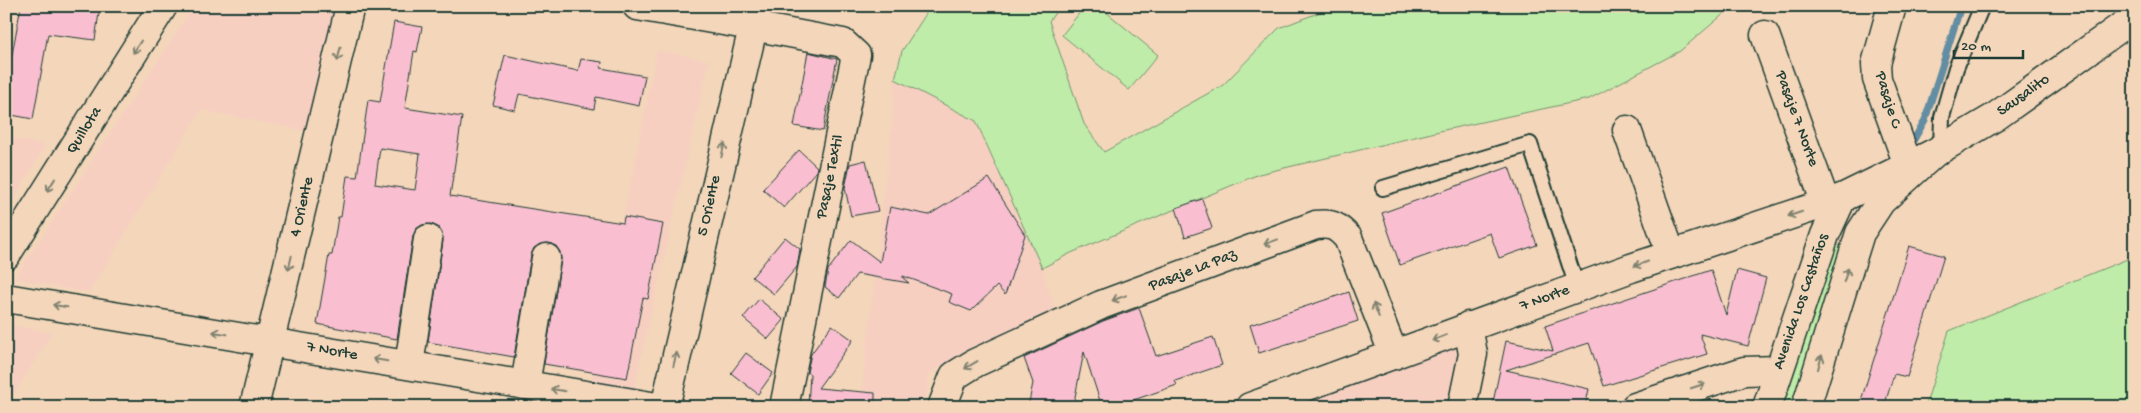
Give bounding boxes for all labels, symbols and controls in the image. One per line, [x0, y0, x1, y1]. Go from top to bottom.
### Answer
scale bar [1954, 28, 2022, 60]
text: 20 m [1961, 38, 1991, 56]
one-way arrow [132, 40, 142, 54]
one-way arrow [334, 45, 343, 61]
street label: Pasaje 7 Norte [1770, 68, 1822, 170]
street label: Pasaje C [1869, 69, 1905, 132]
street label: Sausalito [1994, 71, 2054, 121]
street label: Quillota [63, 103, 108, 158]
street label: Pasaje Textil [813, 133, 849, 222]
one-way arrow [719, 142, 728, 158]
street label: 5 Oriente [694, 173, 726, 238]
street label: 4 Oriente [287, 175, 319, 239]
one-way arrow [45, 177, 55, 191]
one-way arrow [1788, 209, 1804, 219]
street label: Avenida Los Castaños [1770, 231, 1835, 372]
one-way arrow [1264, 238, 1279, 247]
street label: Pasaje La Paz [1145, 245, 1240, 297]
one-way arrow [284, 254, 294, 270]
one-way arrow [1633, 260, 1649, 270]
one-way arrow [1842, 268, 1852, 284]
street label: 7 Norte [1517, 281, 1573, 317]
one-way arrow [1112, 294, 1127, 304]
one-way arrow [52, 301, 68, 311]
one-way arrow [1371, 303, 1380, 318]
one-way arrow [212, 328, 228, 338]
one-way arrow [1432, 333, 1447, 343]
street label: 7 Norte [304, 338, 360, 366]
one-way arrow [671, 352, 680, 368]
one-way arrow [372, 355, 388, 365]
one-way arrow [1815, 355, 1825, 371]
one-way arrow [964, 361, 978, 371]
one-way arrow [1690, 380, 1706, 390]
one-way arrow [550, 385, 566, 395]

